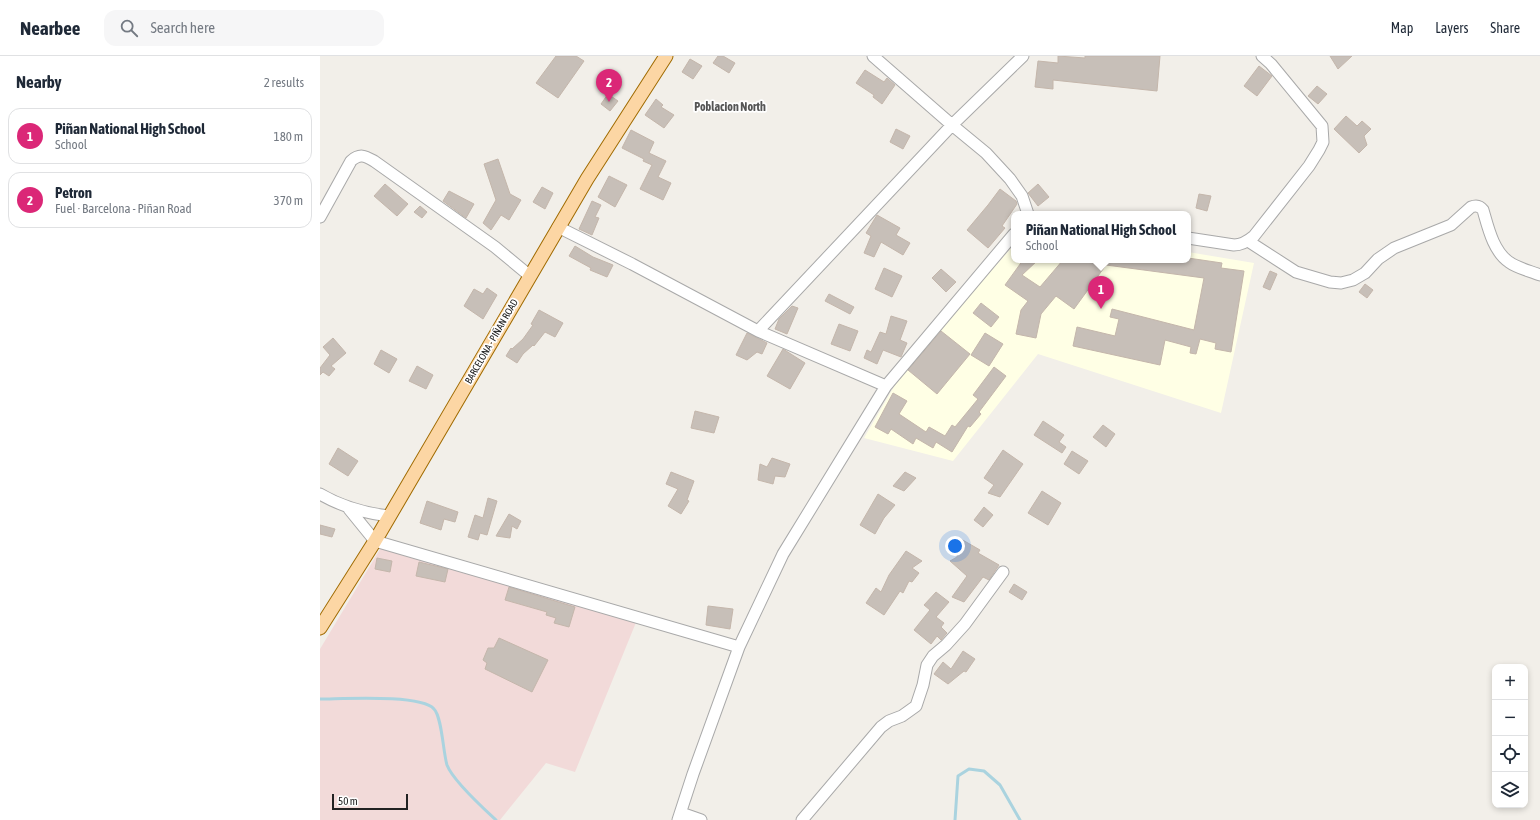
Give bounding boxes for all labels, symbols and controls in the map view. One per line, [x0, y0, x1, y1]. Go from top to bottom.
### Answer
search box [104, 10, 384, 46]
text: Nearbee [20, 17, 80, 39]
icon: search [118, 17, 140, 39]
text: Search here [150, 19, 215, 36]
text: Map [1391, 20, 1413, 36]
text: Layers [1435, 20, 1468, 36]
text: Share [1490, 20, 1520, 36]
pin: 2 [596, 69, 622, 102]
text: Nearby [16, 72, 62, 92]
text: 2 results [264, 75, 304, 90]
district label: Poblacion North [694, 100, 766, 114]
text: Piñan National High School [55, 120, 205, 137]
text: 1 [27, 129, 33, 144]
text: 180 m [274, 129, 303, 144]
text: School [55, 137, 87, 152]
text: Petron [55, 184, 92, 201]
text: 2 [27, 193, 33, 208]
text: 370 m [274, 193, 303, 208]
text: Fuel · Barcelona - Piñan Road [55, 201, 192, 216]
popup [1011, 211, 1191, 263]
text: Piñan National High School [1026, 221, 1176, 238]
text: School [1026, 238, 1058, 253]
pin: 1 [1088, 276, 1114, 309]
street label: BARCELONA - PIÑAN ROAD [463, 297, 520, 385]
your location [945, 536, 965, 556]
map controls [1492, 664, 1528, 808]
button: + [1492, 664, 1528, 700]
button: − [1492, 700, 1528, 736]
button: locate [1492, 736, 1528, 772]
button: layers [1492, 772, 1528, 808]
scale bar [332, 792, 408, 811]
text: 50 m [338, 795, 358, 807]

